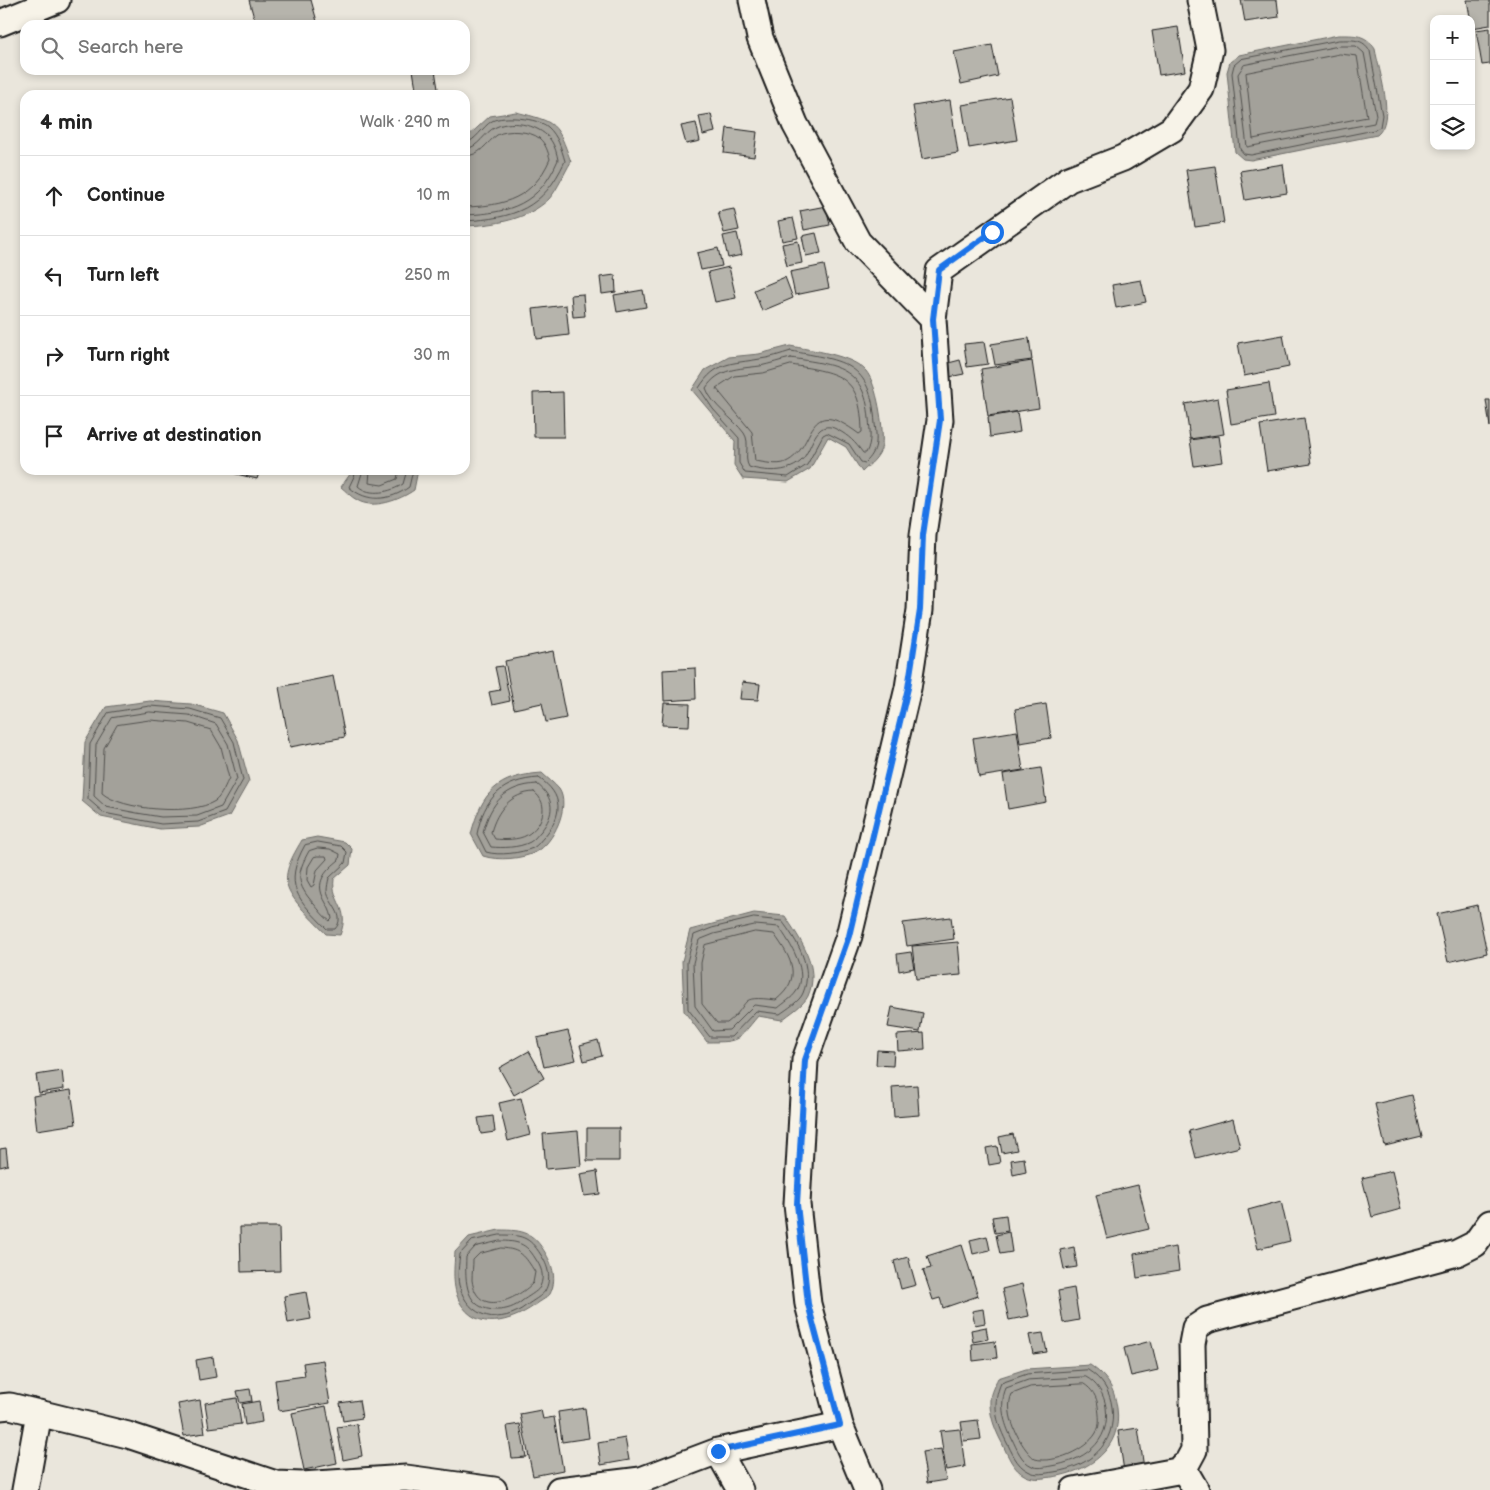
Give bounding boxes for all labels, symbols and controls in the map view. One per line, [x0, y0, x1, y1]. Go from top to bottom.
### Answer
map controls [1430, 15, 1475, 150]
button: + [1430, 15, 1475, 60]
search box [20, 20, 470, 75]
icon: search [38, 34, 66, 62]
text: Search here [78, 36, 183, 59]
button: − [1430, 60, 1475, 105]
button: layers [1430, 105, 1475, 150]
text: 4 min [40, 110, 93, 135]
text: Walk · 290 m [360, 113, 450, 132]
icon: ahead [40, 182, 68, 210]
text: Continue [87, 184, 165, 207]
text: 10 m [417, 186, 450, 205]
route start [981, 221, 1004, 244]
icon: left [40, 262, 68, 290]
text: Turn left [87, 264, 159, 287]
text: 250 m [404, 266, 450, 285]
icon: right [40, 342, 68, 370]
text: Turn right [87, 344, 170, 367]
text: 30 m [413, 346, 450, 365]
icon: arrive [40, 422, 68, 450]
text: Arrive at destination [87, 424, 262, 447]
route end [707, 1440, 730, 1463]

